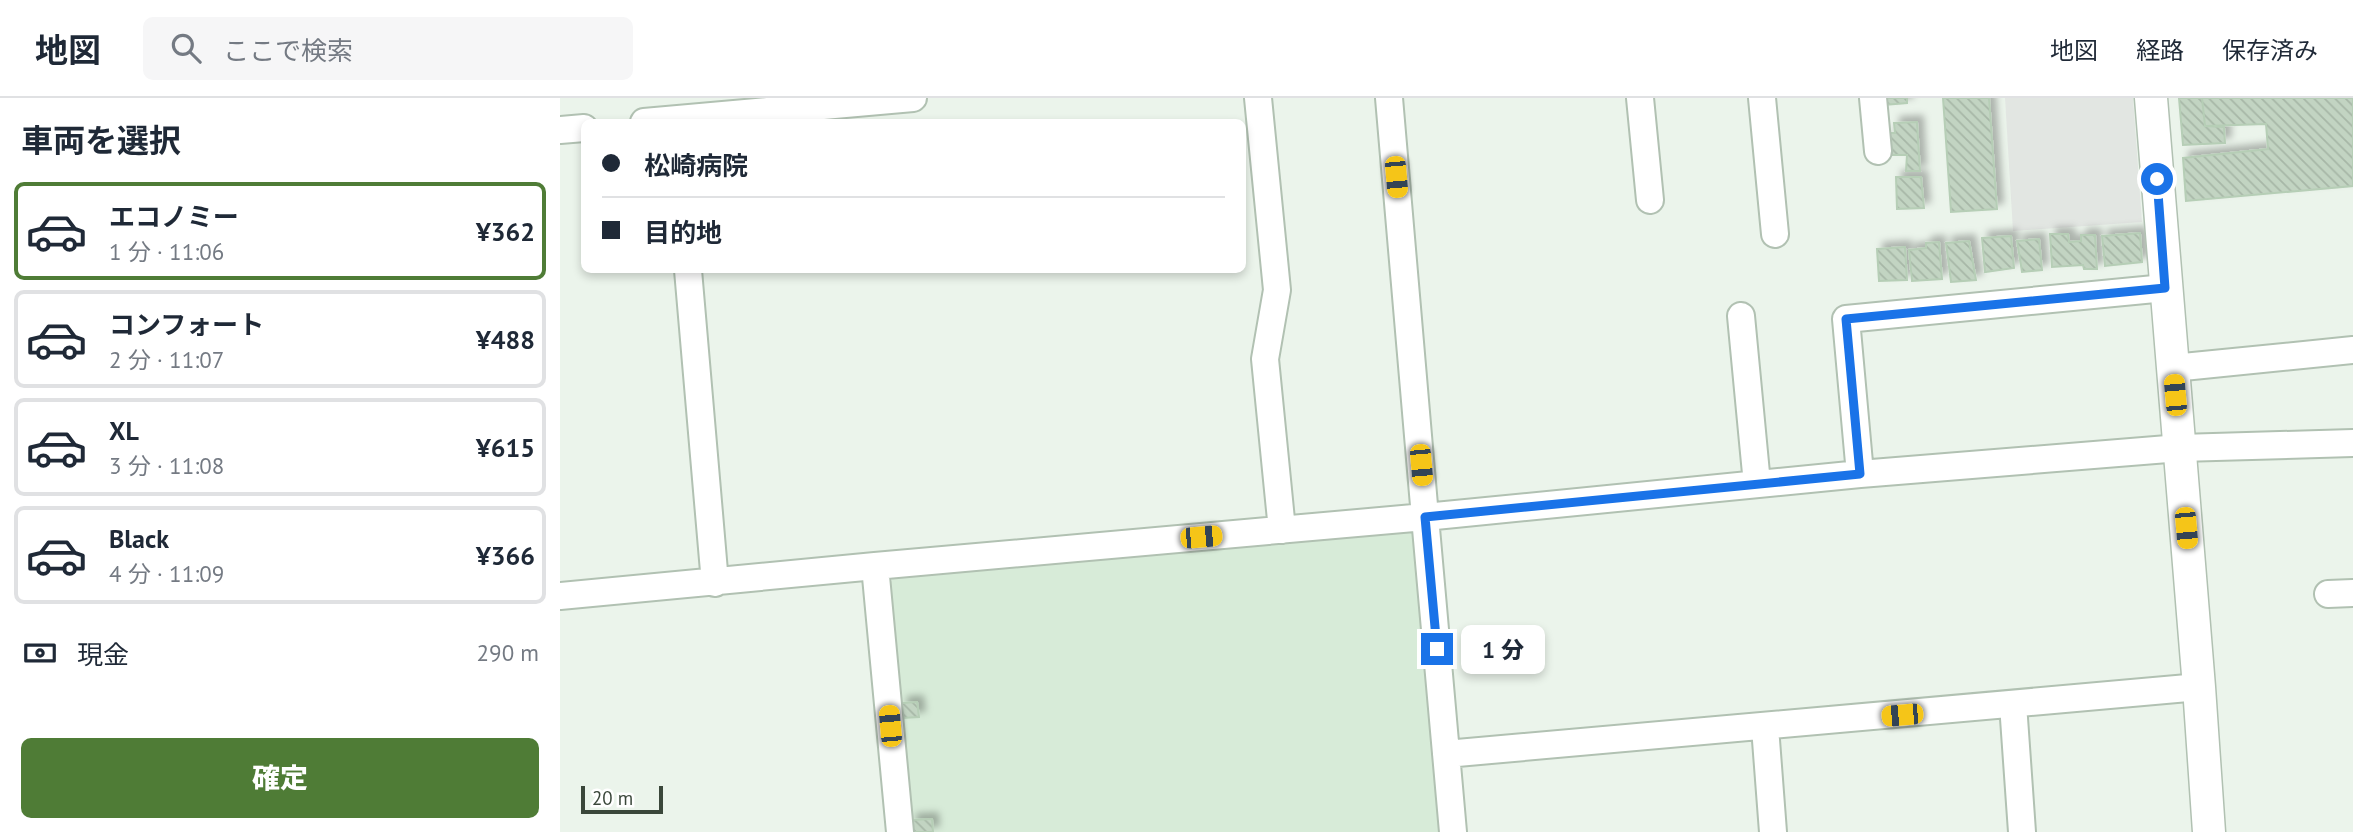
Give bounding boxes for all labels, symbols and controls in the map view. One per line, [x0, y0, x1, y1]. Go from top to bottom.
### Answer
search box [143, 17, 633, 80]
text: 地図 [35, 28, 101, 71]
icon: search [167, 29, 205, 67]
text: ここで検索 [223, 34, 353, 67]
text: 地図 [2050, 35, 2098, 66]
text: 経路 [2136, 35, 2184, 66]
text: 保存済み [2222, 35, 2318, 66]
text: 車両を選択 [21, 119, 181, 161]
text: 松崎病院 [644, 149, 748, 182]
car [1384, 155, 1409, 199]
route start [2141, 163, 2173, 195]
icon: car [25, 200, 88, 263]
text: エコノミー [109, 200, 239, 233]
text: ¥362 [476, 215, 535, 248]
text: 目的地 [644, 216, 722, 249]
text: 1 分 · 11:06 [109, 237, 224, 266]
icon: car [25, 308, 88, 371]
text: コンフォート [109, 308, 264, 341]
text: ¥488 [476, 323, 535, 356]
text: 2 分 · 11:07 [109, 345, 224, 374]
car [2163, 373, 2188, 417]
text: XL [109, 414, 139, 447]
icon: car [25, 416, 88, 479]
text: ¥615 [476, 431, 535, 464]
car [1409, 443, 1434, 487]
text: 3 分 · 11:08 [109, 451, 224, 480]
car [2174, 506, 2199, 550]
text: Black [109, 522, 169, 555]
icon: car [25, 524, 88, 587]
car [1180, 525, 1223, 549]
text: ¥366 [476, 539, 535, 572]
text: 4 分 · 11:09 [109, 559, 224, 588]
callout: 1 分 [1462, 624, 1546, 674]
route end [1421, 633, 1453, 665]
icon: cash [21, 634, 59, 672]
text: 1 分 [1482, 635, 1524, 664]
text: 現金 [77, 638, 129, 671]
text: 290 m [477, 638, 539, 667]
car [1881, 703, 1924, 727]
car [878, 704, 903, 748]
button: 確定 [21, 738, 539, 818]
scale bar [581, 783, 663, 815]
text: 20 m [592, 786, 633, 810]

